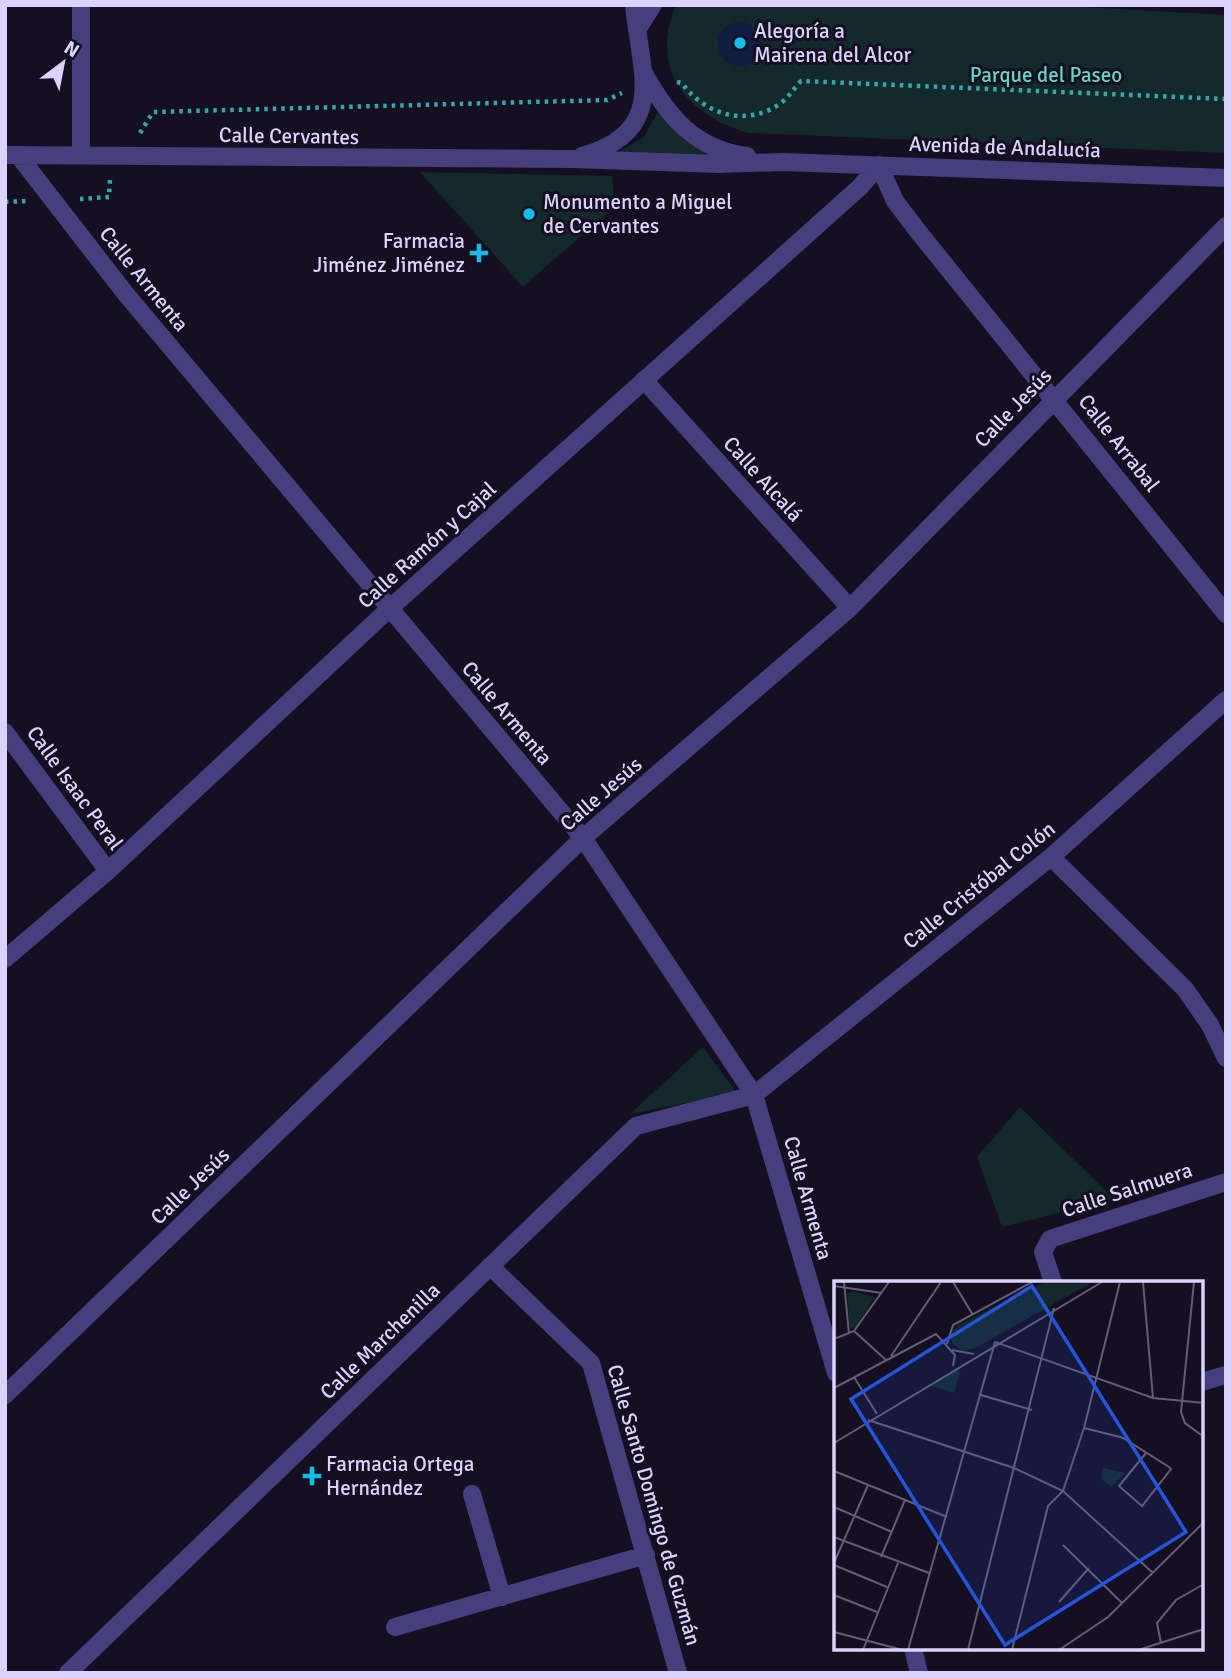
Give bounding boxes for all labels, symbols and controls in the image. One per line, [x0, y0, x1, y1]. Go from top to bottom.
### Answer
place label: Alegoría a Mairena del Alcor [754, 18, 912, 68]
north arrow [28, 28, 98, 98]
marker: Alegoría a Mairena del Alcor [732, 35, 748, 51]
text: N [60, 36, 83, 63]
park label: Parque del Paseo [970, 62, 1122, 88]
street label: Calle Cervantes [219, 122, 359, 150]
street label: Avenida de Andalucía [909, 131, 1101, 163]
place label: Monumento a Miguel de Cervantes [543, 189, 732, 239]
marker: Monumento a Miguel de Cervantes [521, 206, 537, 222]
street label: Calle Armenta [94, 221, 194, 337]
place label: Farmacia Jiménez Jiménez [313, 228, 465, 278]
marker: Farmacia Jiménez Jiménez [471, 245, 487, 261]
street label: Calle Jesús [969, 363, 1057, 453]
street label: Calle Arrabal [1073, 389, 1165, 497]
street label: Calle Alcalá [718, 431, 808, 527]
street label: Calle Ramón y Cajal [352, 476, 502, 614]
street label: Calle Armenta [456, 656, 558, 770]
street label: Calle Isaac Peral [21, 721, 129, 855]
street label: Calle Jesús [555, 751, 647, 837]
street label: Calle Cristóbal Colón [898, 816, 1060, 954]
street label: Calle Armenta [778, 1133, 838, 1263]
street label: Calle Jesús [145, 1142, 235, 1230]
street label: Calle Salmuera [1059, 1157, 1195, 1223]
street label: Calle Marchenilla [315, 1277, 445, 1405]
inset map [834, 1281, 1203, 1650]
street label: Calle Santo Domingo de Guzmán [601, 1361, 707, 1649]
place label: Farmacia Ortega Hernández [326, 1451, 474, 1501]
marker: Farmacia Ortega Hernández [304, 1468, 320, 1484]

